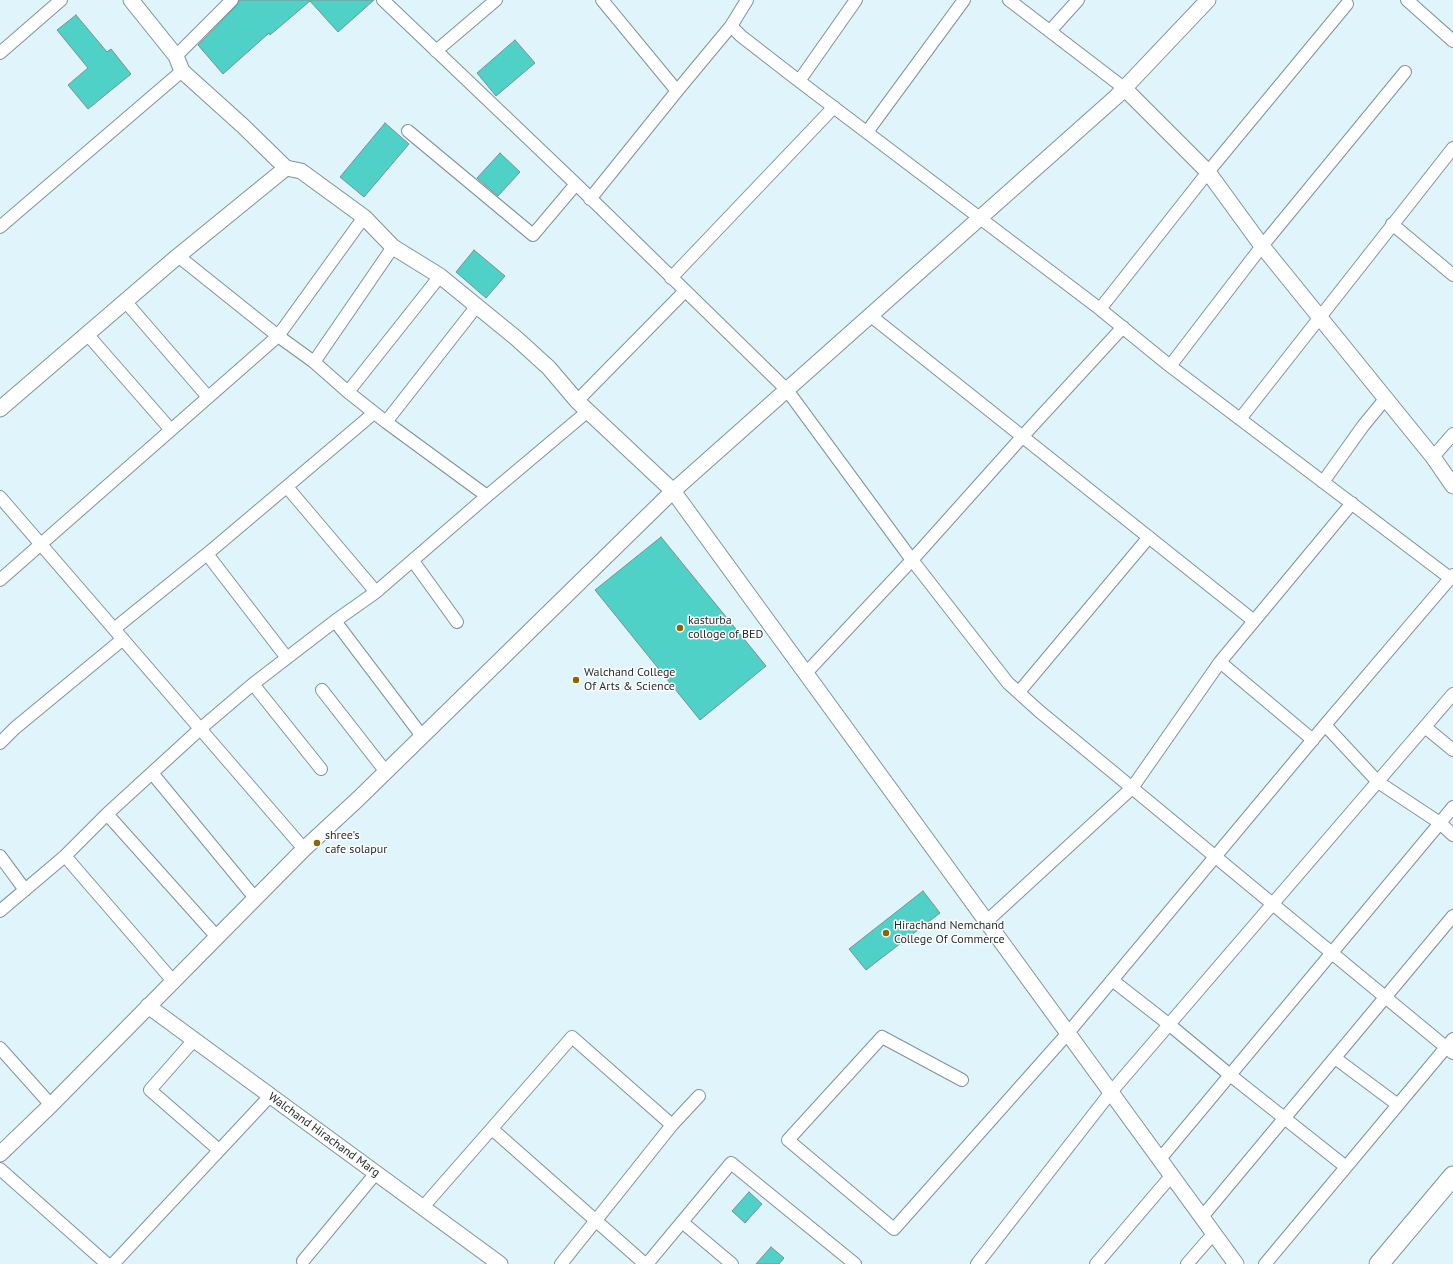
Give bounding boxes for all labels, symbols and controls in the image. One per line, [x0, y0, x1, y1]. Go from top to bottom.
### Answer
place label: kasturba colloge of BED [688, 614, 763, 642]
marker: kasturba colloge of BED [675, 623, 685, 633]
place label: Walchand College Of Arts & Science [584, 666, 675, 694]
marker: Walchand College Of Arts & Science [571, 675, 581, 685]
place label: shree's cafe solapur [325, 829, 387, 857]
marker: shree's cafe solapur [312, 838, 322, 848]
place label: Hirachand Nemchand College Of Commerce [894, 919, 1005, 947]
marker: Hirachand Nemchand College Of Commerce [881, 928, 891, 938]
street label: Walchand Hirachand Marg [265, 1090, 383, 1180]

